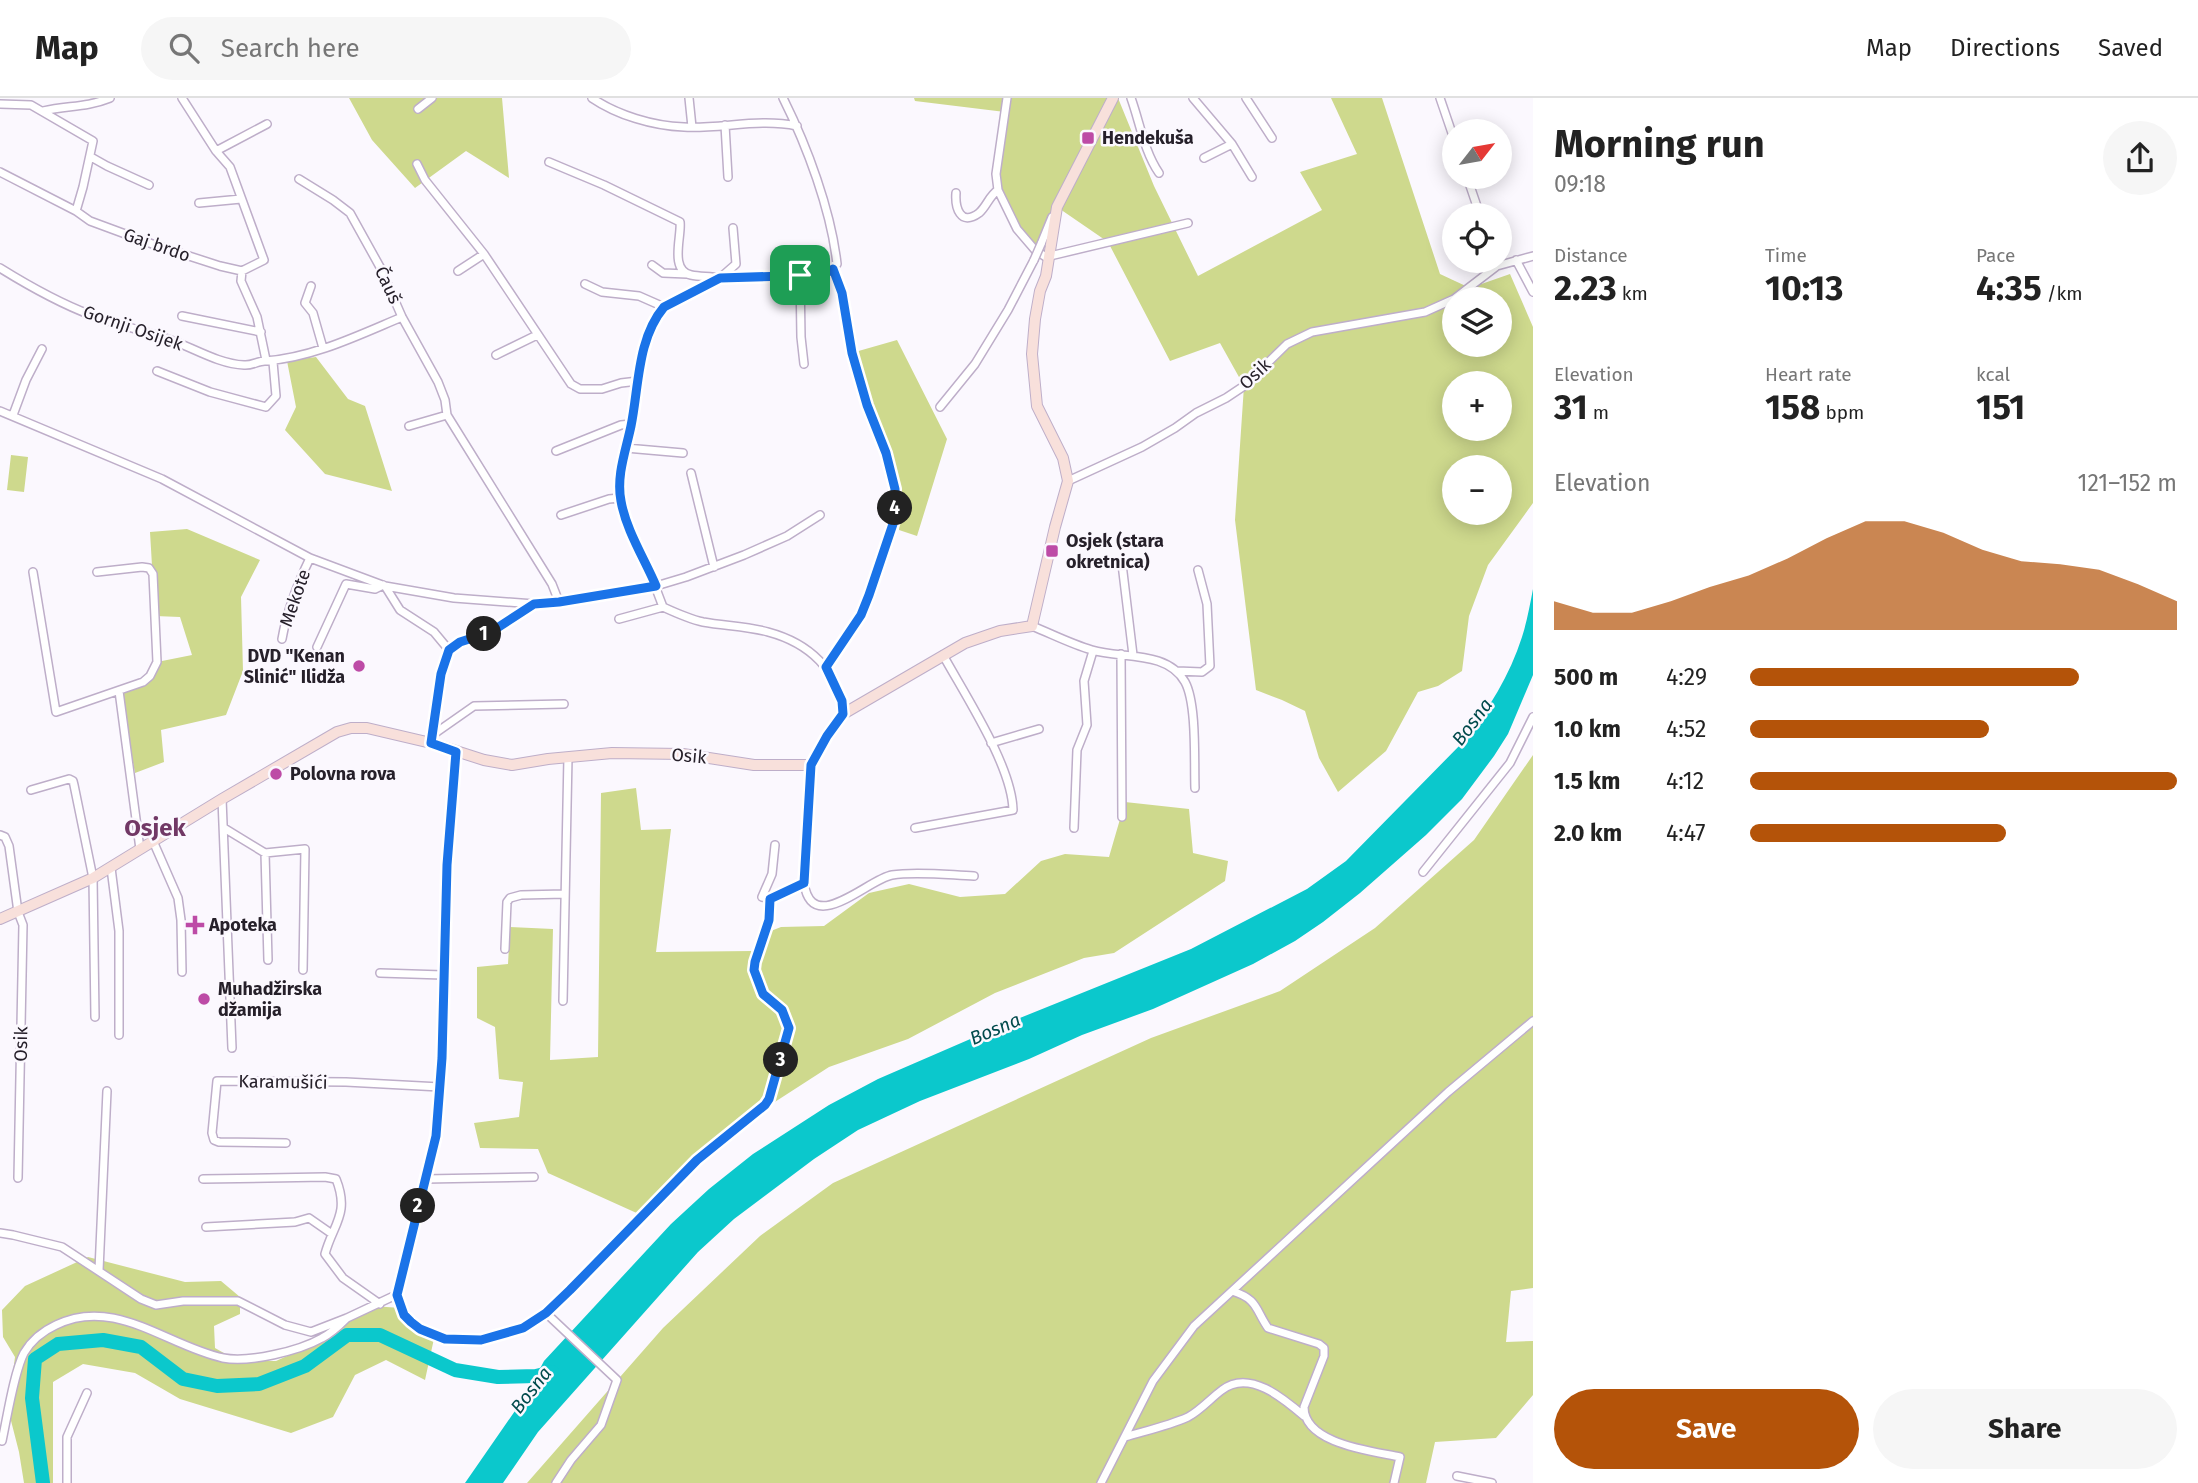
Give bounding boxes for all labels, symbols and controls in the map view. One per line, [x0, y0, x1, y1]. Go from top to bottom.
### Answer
search box [141, 17, 631, 80]
text: Map [35, 28, 99, 68]
icon: search [165, 29, 203, 67]
text: Search here [221, 33, 360, 64]
text: Map [1866, 34, 1912, 62]
text: Directions [1950, 34, 2060, 62]
text: Saved [2098, 34, 2163, 62]
north arrow [1442, 119, 1512, 189]
map controls [1442, 119, 1512, 525]
text: Morning run [1554, 121, 1765, 167]
button: share [2103, 121, 2177, 195]
place label: Hendekuša [1102, 127, 1194, 149]
marker: Hendekuša [1080, 130, 1096, 146]
text: 09:18 [1554, 170, 1606, 198]
button: locate [1442, 203, 1512, 273]
street label: Gaj brdo [121, 223, 193, 267]
text: Distance [1554, 244, 1628, 267]
text: Time [1765, 244, 1807, 267]
text: Pace [1976, 244, 2015, 267]
pin [770, 245, 830, 305]
icon: arrive [781, 256, 819, 294]
street label: Čauš [370, 263, 406, 307]
text: 2.23 [1554, 267, 1617, 309]
text: 10:13 [1765, 267, 1843, 309]
text: 4:35 [1976, 267, 2042, 309]
text: km [1617, 282, 1648, 305]
text: /km [2042, 282, 2083, 305]
button: layers [1442, 287, 1512, 357]
street label: Gornji Osijek [80, 301, 187, 356]
street label: Osik [1235, 353, 1276, 394]
text: Elevation [1554, 363, 1634, 386]
text: Heart rate [1765, 363, 1852, 386]
text: kcal [1976, 363, 2010, 386]
button: + [1442, 371, 1512, 441]
text: 31 [1554, 386, 1588, 428]
text: 158 [1765, 386, 1820, 428]
text: 151 [1976, 386, 2025, 428]
text: m [1588, 401, 1609, 424]
text: bpm [1820, 401, 1864, 424]
button: − [1442, 455, 1512, 525]
text: Elevation [1554, 469, 1650, 497]
text: 121–152 m [2078, 469, 2177, 497]
pin: 4 [878, 490, 912, 526]
text: 4 [889, 496, 900, 519]
place label: Osjek (stara okretnica) [1066, 530, 1164, 573]
marker: Osjek (stara okretnica) [1044, 543, 1060, 559]
street label: Mekote [275, 566, 315, 630]
pin: 1 [466, 616, 502, 652]
text: 1 [479, 622, 488, 645]
place label: DVD "Kenan Slinić" Ilidža [244, 645, 345, 688]
marker: DVD "Kenan Slinić" Ilidža [351, 658, 367, 674]
text: 500 m [1554, 663, 1618, 691]
text: 4:29 [1666, 663, 1707, 691]
water label: Bosna [1447, 694, 1497, 750]
text: 1.0 km [1554, 715, 1621, 743]
text: 4:52 [1666, 715, 1706, 743]
street label: Osik [671, 744, 708, 769]
place label: Polovna rova [290, 763, 396, 785]
marker: Polovna rova [268, 766, 284, 782]
text: 1.5 km [1554, 767, 1620, 795]
text: 4:12 [1666, 767, 1704, 795]
district label: Osjek [124, 814, 186, 842]
text: 2.0 km [1554, 819, 1622, 847]
text: 4:47 [1666, 819, 1706, 847]
place label: Apoteka [208, 914, 277, 936]
marker: Apoteka [187, 917, 203, 933]
place label: Muhadžirska džamija [218, 978, 322, 1021]
marker: Muhadžirska džamija [196, 991, 212, 1007]
water label: Bosna [966, 1008, 1024, 1050]
street label: Osik [10, 1025, 32, 1062]
pin: 3 [764, 1042, 798, 1077]
text: 3 [776, 1048, 785, 1071]
street label: Karamušići [238, 1070, 328, 1094]
pin: 2 [400, 1188, 436, 1224]
text: 2 [413, 1194, 422, 1217]
water label: Bosna [506, 1362, 556, 1418]
button: Save [1554, 1389, 1859, 1469]
button: Share [1873, 1389, 2177, 1469]

